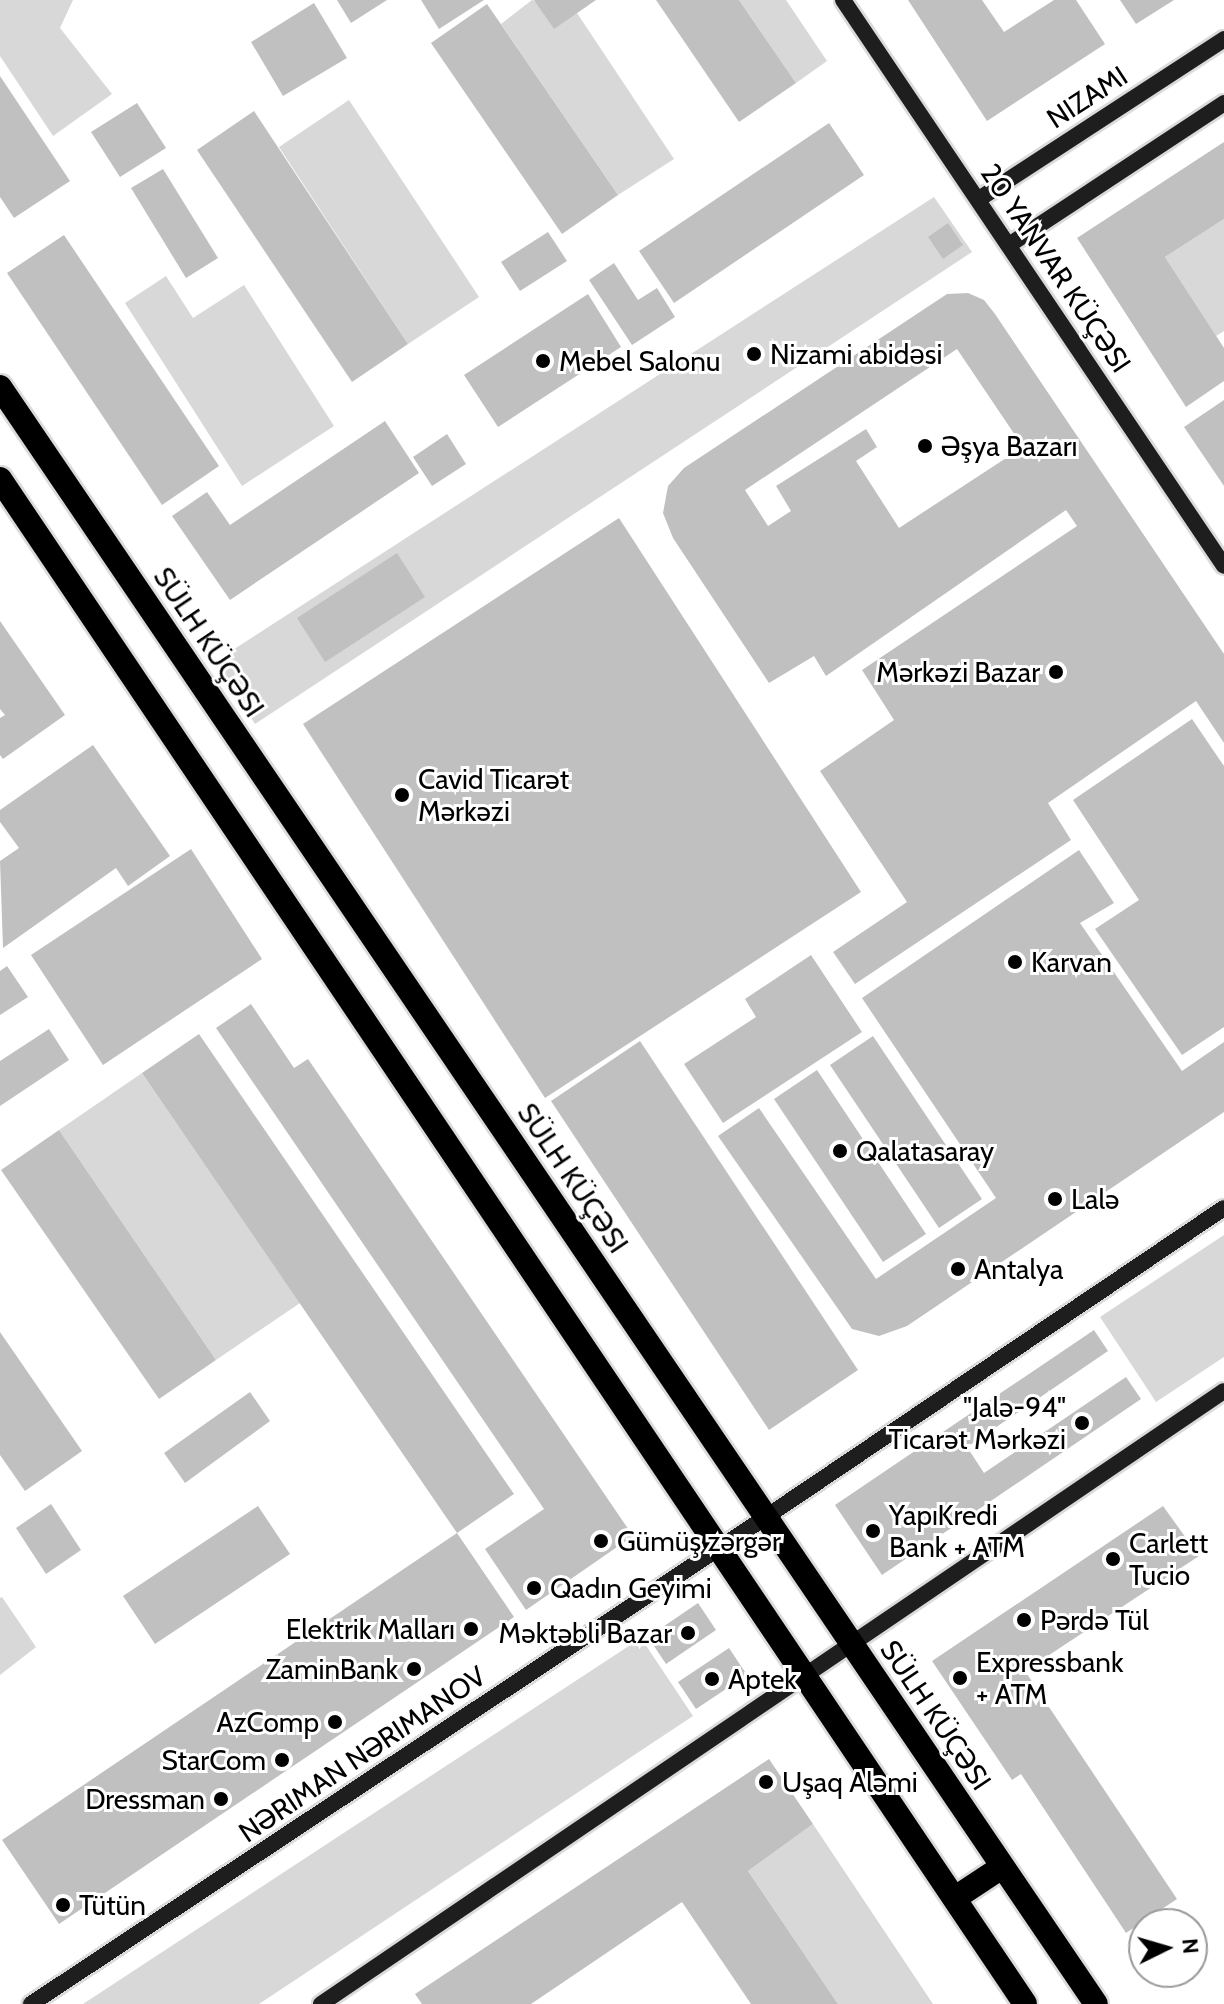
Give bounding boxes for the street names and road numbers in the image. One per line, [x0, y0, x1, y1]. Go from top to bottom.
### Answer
street label: NIZAMI [1040, 59, 1134, 135]
street label: 20 YANVAR KÜÇƏSI [974, 157, 1138, 379]
street label: SÜLH KÜÇƏSI [147, 561, 271, 723]
street label: SÜLH KÜÇƏSI [511, 1097, 635, 1259]
street label: SÜLH KÜÇƏSI [874, 1634, 998, 1796]
street label: NƏRIMAN NƏRIMANOV [232, 1659, 492, 1849]

